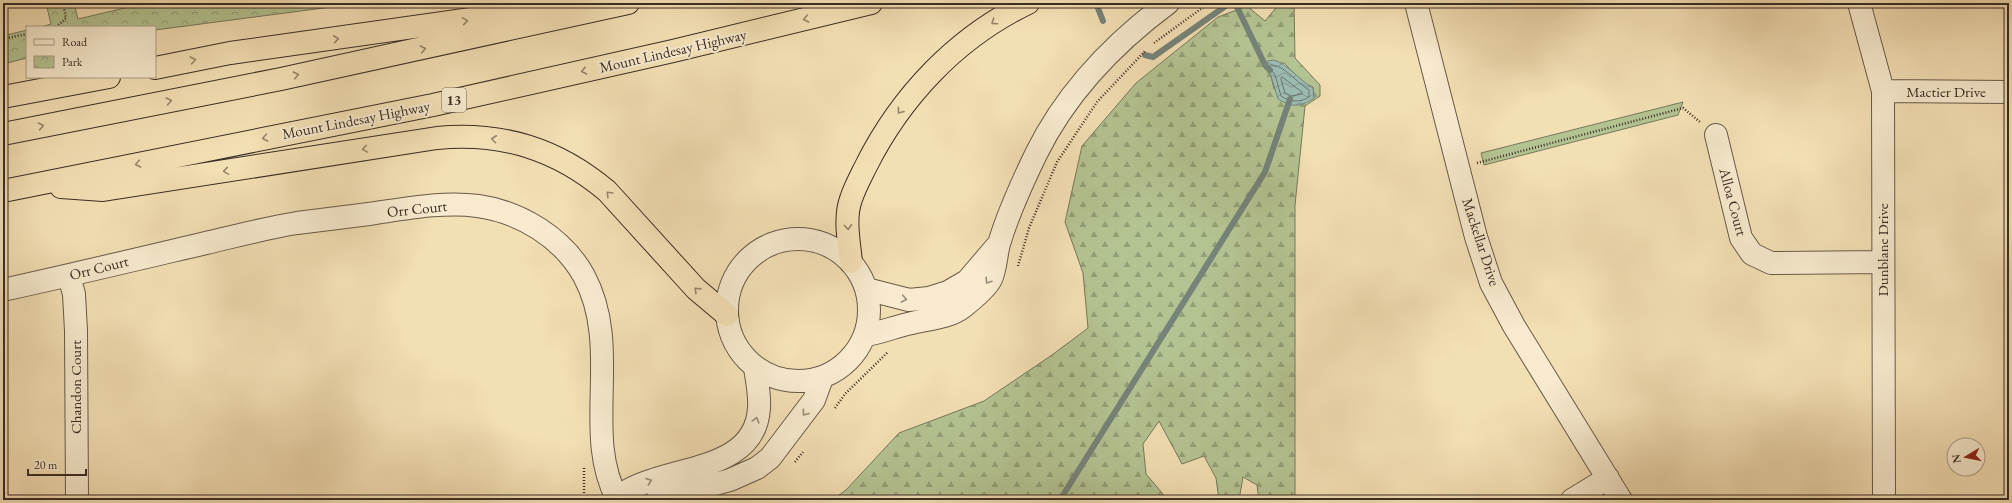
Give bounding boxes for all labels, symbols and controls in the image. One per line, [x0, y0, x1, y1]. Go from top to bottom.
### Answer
one-way arrow [803, 15, 809, 23]
one-way arrow [462, 17, 468, 26]
one-way arrow [991, 17, 998, 25]
street label: Mount Lindesay Highway [597, 24, 749, 77]
legend [26, 26, 156, 78]
text: Road [62, 34, 88, 50]
one-way arrow [333, 34, 339, 43]
one-way arrow [420, 45, 427, 53]
text: Park [62, 54, 83, 70]
one-way arrow [190, 57, 196, 65]
one-way arrow [581, 67, 587, 75]
one-way arrow [293, 72, 299, 80]
street label: Mactier Drive [1906, 82, 1986, 101]
road number: 13 [442, 88, 466, 112]
street label: Mount Lindesay Highway [280, 96, 432, 143]
one-way arrow [166, 97, 172, 105]
one-way arrow [898, 106, 905, 113]
one-way arrow [38, 122, 44, 131]
one-way arrow [262, 134, 268, 142]
one-way arrow [491, 135, 497, 144]
one-way arrow [362, 145, 368, 153]
one-way arrow [135, 159, 141, 168]
street label: Alloa Court [1715, 165, 1752, 238]
one-way arrow [223, 166, 229, 175]
one-way arrow [606, 191, 614, 199]
street label: Mackellar Drive [1458, 195, 1505, 288]
street label: Orr Court [386, 196, 448, 221]
street label: Dunblane Drive [1873, 203, 1892, 297]
one-way arrow [844, 224, 853, 230]
street label: Orr Court [67, 251, 131, 284]
one-way arrow [986, 276, 993, 283]
one-way arrow [694, 287, 702, 294]
one-way arrow [901, 294, 907, 302]
street label: Chandon Court [66, 340, 85, 434]
one-way arrow [802, 408, 809, 415]
one-way arrow [751, 417, 760, 424]
north arrow [1946, 437, 1986, 477]
scale bar [28, 451, 86, 477]
text: N [1948, 453, 1964, 464]
text: 20 m [34, 457, 58, 473]
one-way arrow [645, 478, 652, 486]

